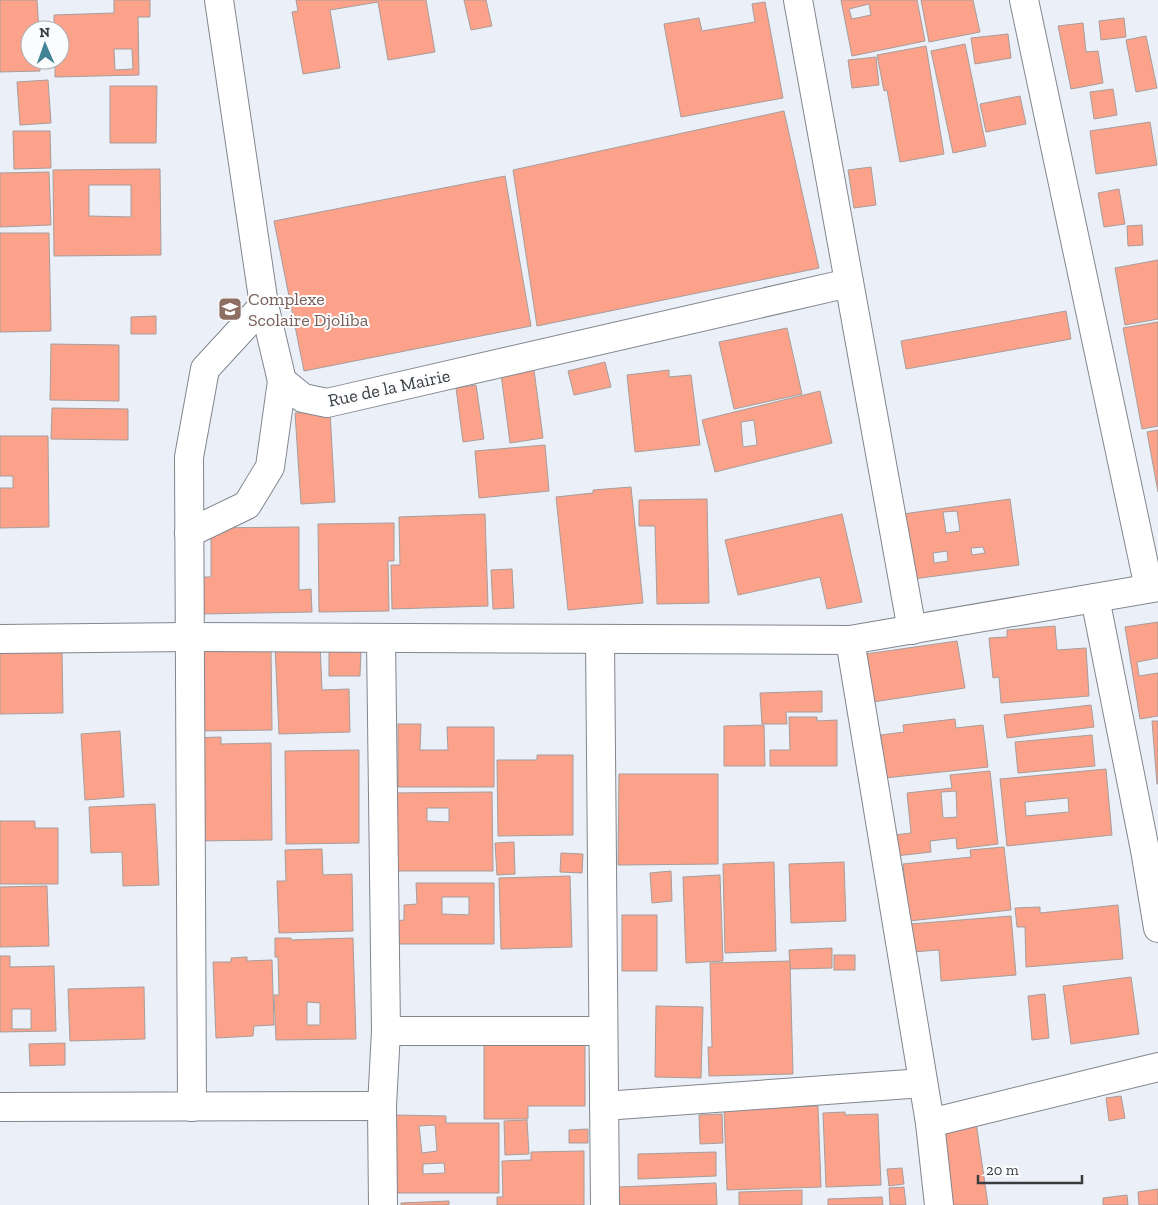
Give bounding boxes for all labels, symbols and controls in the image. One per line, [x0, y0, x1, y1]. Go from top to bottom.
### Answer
north arrow [20, 20, 70, 70]
text: N [39, 24, 51, 41]
place label: Complexe Scolaire Djoliba [248, 288, 369, 331]
school or university icon: Complexe Scolaire Djoliba [217, 296, 243, 322]
street label: Rue de la Mairie [326, 364, 452, 412]
scale bar [978, 1152, 1082, 1184]
text: 20 m [986, 1161, 1019, 1179]

